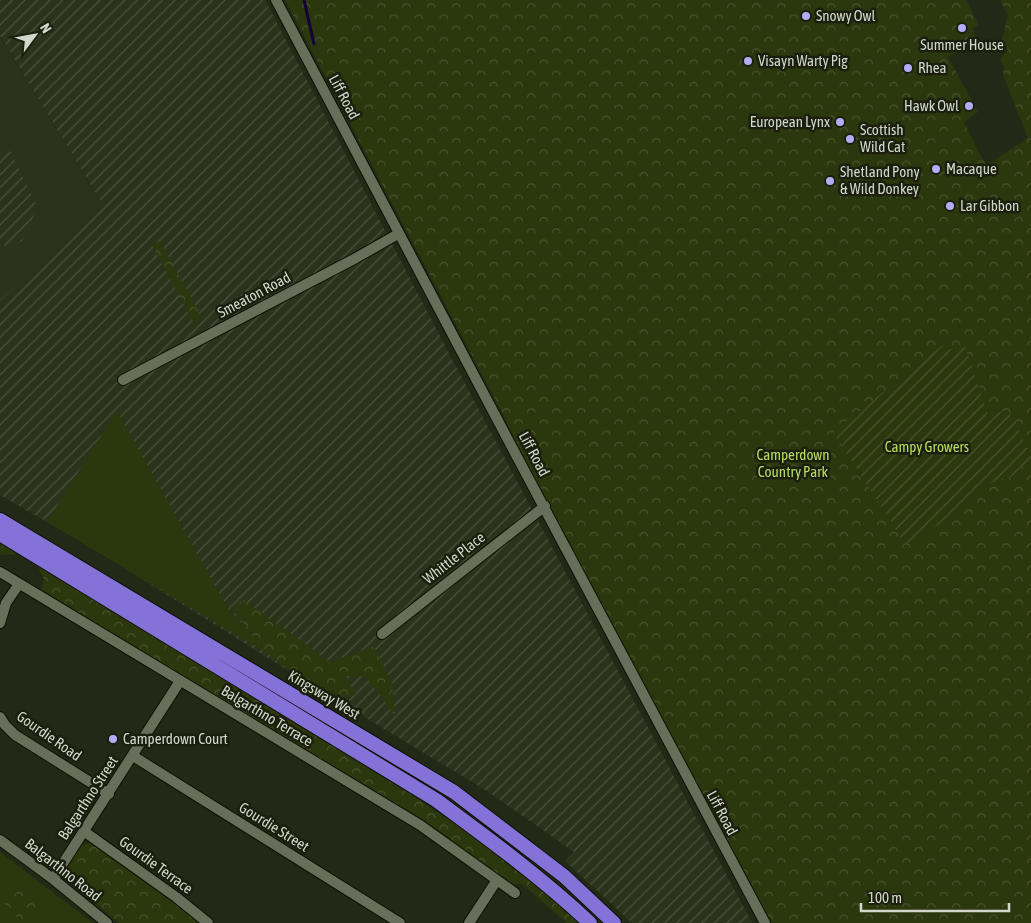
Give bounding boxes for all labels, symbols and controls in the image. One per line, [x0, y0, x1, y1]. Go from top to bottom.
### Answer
place label: Snowy Owl [816, 7, 875, 24]
north arrow [10, 10, 60, 60]
marker: Snowy Owl [800, 10, 812, 22]
text: N [37, 20, 55, 36]
marker: Summer House [956, 22, 968, 34]
place label: Summer House [920, 36, 1004, 53]
place label: Visayn Warty Pig [758, 52, 848, 69]
marker: Visayn Warty Pig [742, 55, 754, 67]
place label: Rhea [918, 59, 947, 76]
marker: Rhea [902, 62, 914, 74]
street label: Liff Road [326, 72, 363, 122]
place label: Hawk Owl [904, 97, 959, 114]
marker: Hawk Owl [963, 100, 975, 112]
place label: European Lynx [750, 113, 830, 130]
marker: European Lynx [834, 116, 846, 128]
place label: Scottish Wild Cat [860, 121, 905, 155]
marker: Scottish Wild Cat [844, 133, 856, 145]
place label: Macaque [946, 160, 997, 177]
place label: Shetland Pony & Wild Donkey [840, 163, 920, 197]
marker: Macaque [930, 163, 942, 175]
marker: Shetland Pony & Wild Donkey [824, 175, 836, 187]
place label: Lar Gibbon [960, 197, 1019, 214]
marker: Lar Gibbon [944, 200, 956, 212]
street label: Smeaton Road [214, 268, 293, 321]
street label: Liff Road [516, 429, 553, 479]
park label: Campy Growers [885, 438, 969, 455]
park label: Camperdown Country Park [756, 446, 830, 480]
street label: Whittle Place [419, 528, 488, 587]
street label: Kingsway West [285, 667, 363, 723]
street label: Balgarthno Terrace [218, 682, 316, 750]
street label: Gourdie Road [14, 707, 85, 764]
place label: Camperdown Court [123, 730, 228, 747]
marker: Camperdown Court [107, 733, 119, 745]
street label: Balgarthno Street [54, 753, 121, 843]
street label: Liff Road [704, 788, 741, 838]
street label: Gourdie Street [236, 798, 312, 855]
street label: Gourdie Terrace [116, 832, 196, 897]
street label: Balgarthno Road [22, 835, 105, 905]
scale bar [861, 880, 1008, 912]
text: 100 m [868, 889, 902, 906]

